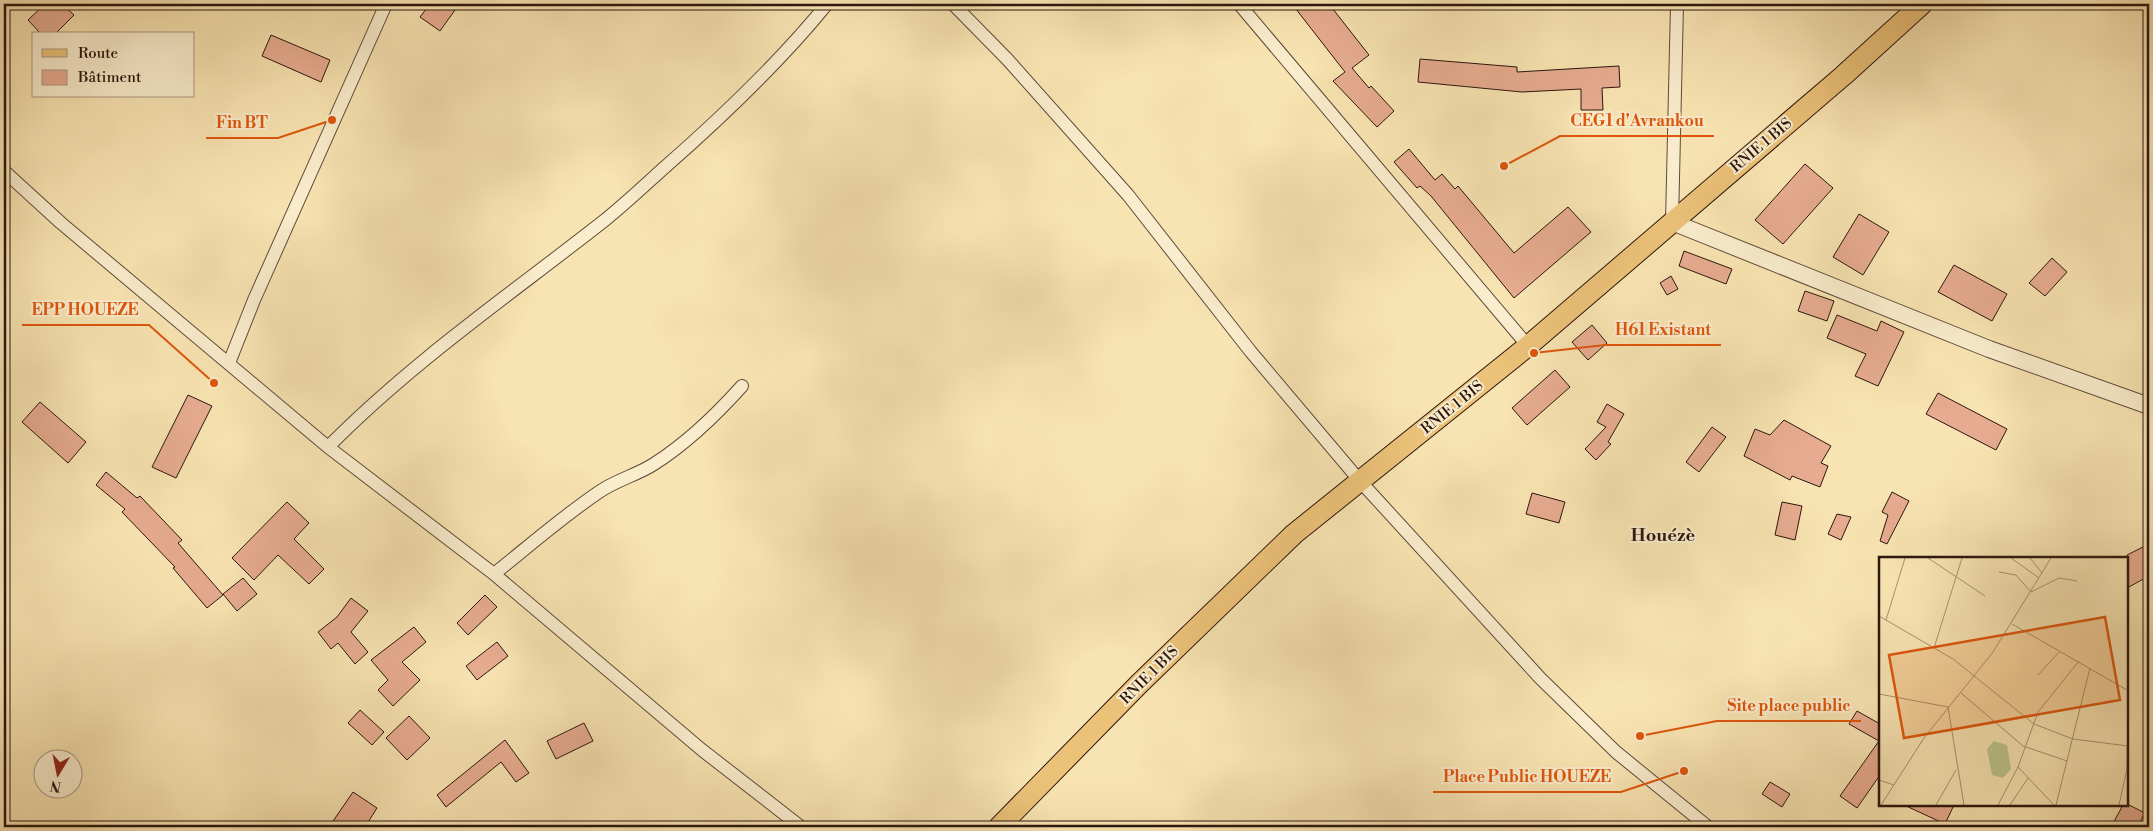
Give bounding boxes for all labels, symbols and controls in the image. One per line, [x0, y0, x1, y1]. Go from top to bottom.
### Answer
legend [32, 32, 195, 98]
text: Route [78, 44, 118, 63]
text: Bâtiment [77, 68, 142, 87]
callout: CEG1 d'Avrankou [1560, 105, 1714, 136]
callout: Fin BT [206, 107, 278, 138]
text: CEG1 d'Avrankou [1570, 111, 1704, 131]
text: Fin BT [216, 113, 268, 133]
street label: RNIE 1 BIS [1726, 114, 1796, 177]
callout: EPP HOUEZE [22, 294, 149, 325]
text: EPP HOUEZE [31, 300, 139, 320]
callout: H61 Existant [1605, 314, 1721, 345]
text: H61 Existant [1615, 320, 1711, 340]
street label: RNIE 1 BIS [1417, 376, 1487, 438]
district label: Houézè [1631, 524, 1696, 547]
inset map [1879, 557, 2128, 806]
street label: RNIE 1 BIS [1116, 642, 1183, 709]
callout: Site place public [1717, 690, 1861, 721]
text: Site place public [1727, 696, 1851, 716]
north arrow [32, 748, 82, 798]
callout: Place Public HOUEZE [1433, 761, 1621, 792]
text: Place Public HOUEZE [1443, 767, 1611, 787]
text: N [49, 776, 63, 796]

